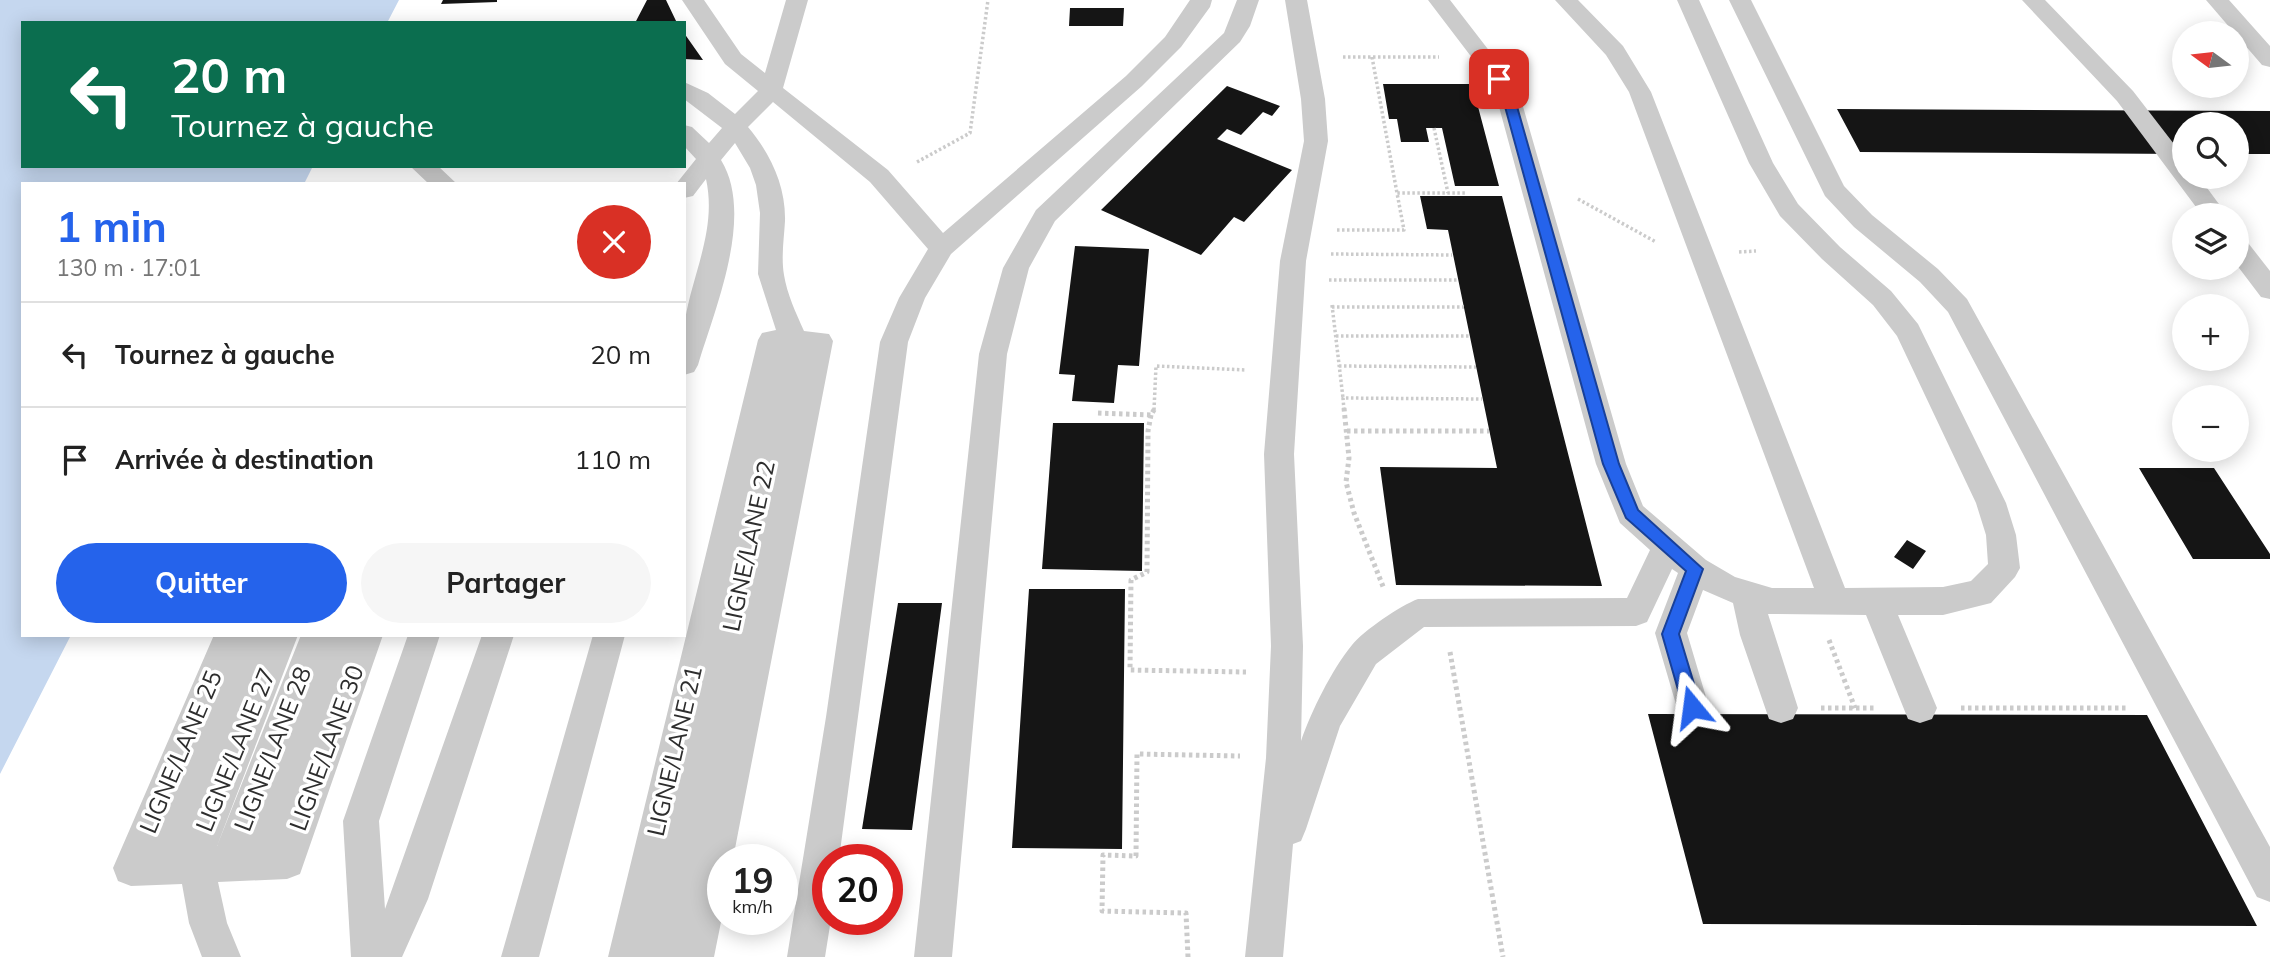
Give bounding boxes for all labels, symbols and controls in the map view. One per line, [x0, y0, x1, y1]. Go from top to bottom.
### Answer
north arrow [2172, 21, 2249, 98]
map controls [2172, 21, 2249, 462]
text: 20 m [171, 44, 287, 105]
icon: left [56, 49, 147, 140]
pin [1469, 49, 1529, 109]
icon: arrive [1480, 60, 1518, 98]
text: Tournez à gauche [171, 105, 434, 145]
button: search [2172, 112, 2249, 189]
text: 1 min [56, 200, 167, 253]
button: layers [2172, 203, 2249, 280]
button: close [577, 205, 651, 279]
text: 130 m · 17:01 [56, 253, 201, 282]
button: + [2172, 294, 2249, 371]
icon: left [56, 336, 94, 374]
text: Tournez à gauche [115, 338, 335, 371]
text: 20 m [590, 338, 651, 371]
button: − [2172, 385, 2249, 462]
icon: arrive [56, 441, 94, 479]
text: Arrivée à destination [115, 443, 374, 476]
text: 110 m [575, 443, 651, 476]
street label: LIGNE/LANE 22 [715, 458, 781, 634]
button: Quitter [56, 543, 347, 623]
button: Partager [361, 543, 651, 623]
street label: LIGNE/LANE 30 [282, 661, 370, 834]
street label: LIGNE/LANE 28 [227, 662, 317, 835]
street label: LIGNE/LANE 27 [189, 663, 282, 836]
street label: LIGNE/LANE 21 [640, 663, 708, 839]
street label: LIGNE/LANE 25 [132, 666, 228, 838]
position arrow [1655, 670, 1729, 744]
speed limit sign: 20 [812, 844, 903, 935]
text: 19 [731, 858, 774, 902]
text: km/h [732, 895, 773, 918]

